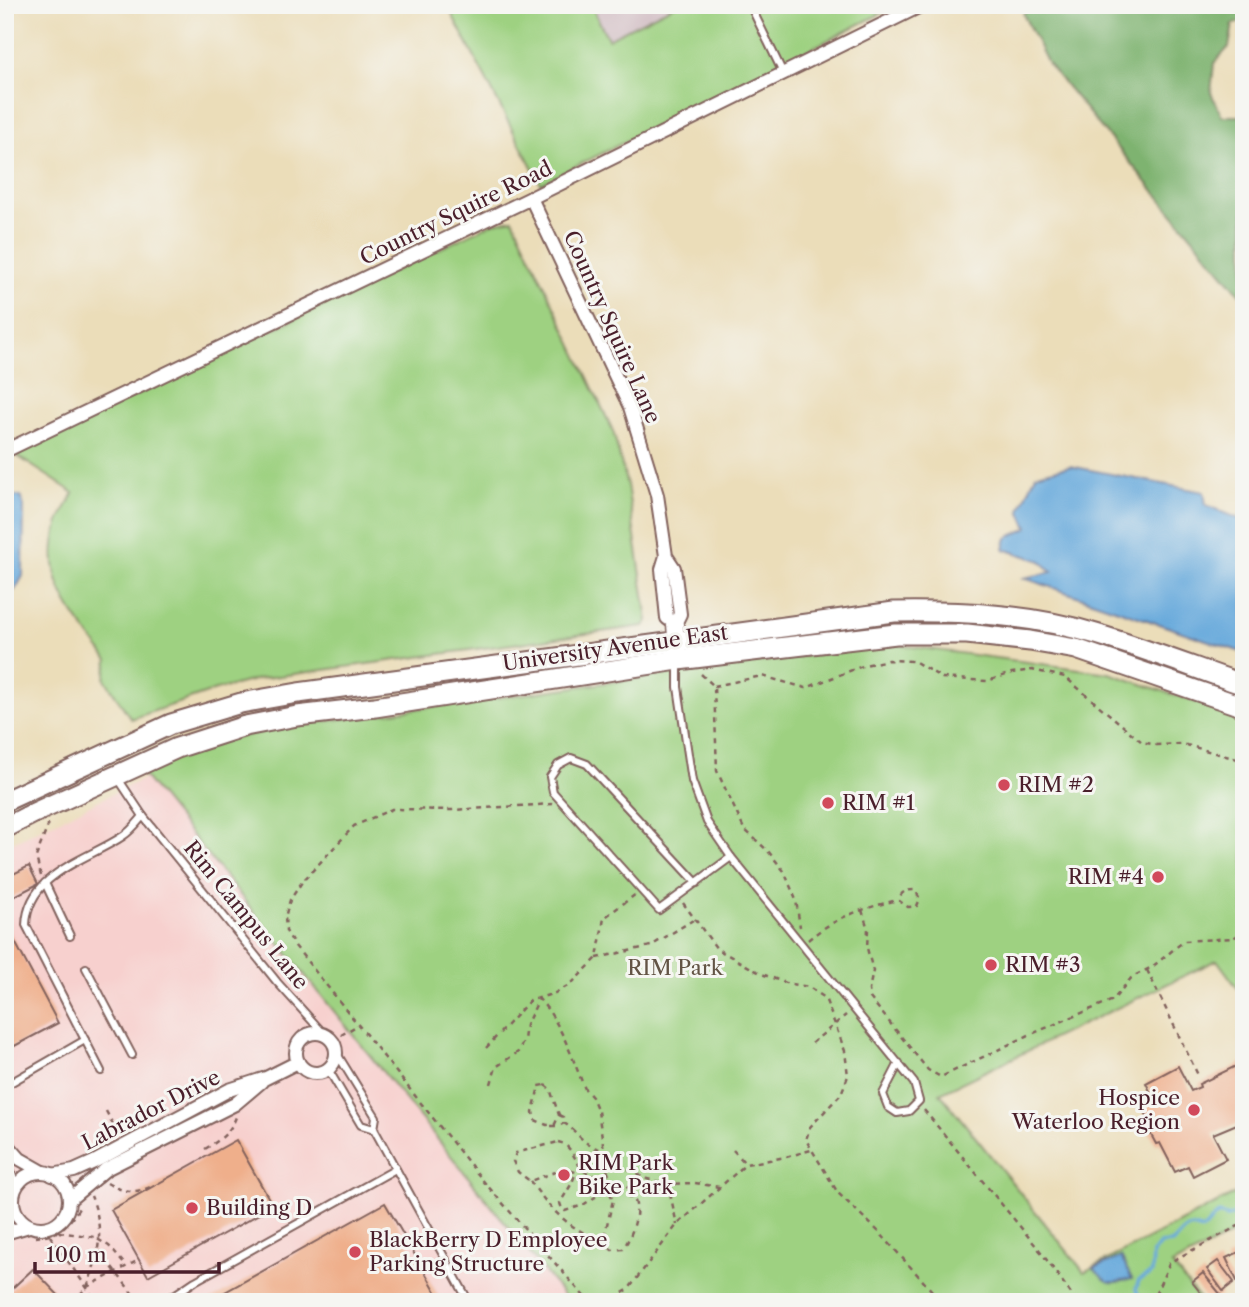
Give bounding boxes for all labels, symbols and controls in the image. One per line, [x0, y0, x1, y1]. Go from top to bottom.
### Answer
street label: Country Squire Road [356, 155, 556, 270]
street label: Country Squire Lane [559, 227, 666, 427]
street label: University Avenue East [501, 619, 730, 676]
place label: RIM #2 [1018, 772, 1094, 797]
marker: RIM #2 [996, 777, 1012, 793]
place label: RIM #1 [842, 790, 915, 815]
marker: RIM #1 [820, 795, 836, 811]
street label: Rim Campus Lane [179, 835, 314, 994]
place label: RIM #4 [1068, 864, 1144, 889]
marker: RIM #4 [1150, 869, 1166, 885]
place label: RIM #3 [1005, 952, 1081, 977]
park label: RIM Park [627, 955, 724, 980]
marker: RIM #3 [983, 957, 999, 973]
street label: Labrador Drive [78, 1064, 224, 1155]
place label: Hospice Waterloo Region [1011, 1085, 1180, 1134]
marker: Hospice Waterloo Region [1186, 1102, 1202, 1118]
place label: RIM Park Bike Park [578, 1150, 675, 1199]
marker: RIM Park Bike Park [556, 1167, 572, 1183]
place label: Building D [206, 1195, 312, 1220]
marker: Building D [184, 1200, 200, 1216]
place label: BlackBerry D Employee Parking Structure [369, 1227, 608, 1276]
scale bar [35, 1230, 219, 1274]
text: 100 m [46, 1242, 107, 1267]
marker: BlackBerry D Employee Parking Structure [347, 1244, 363, 1260]

